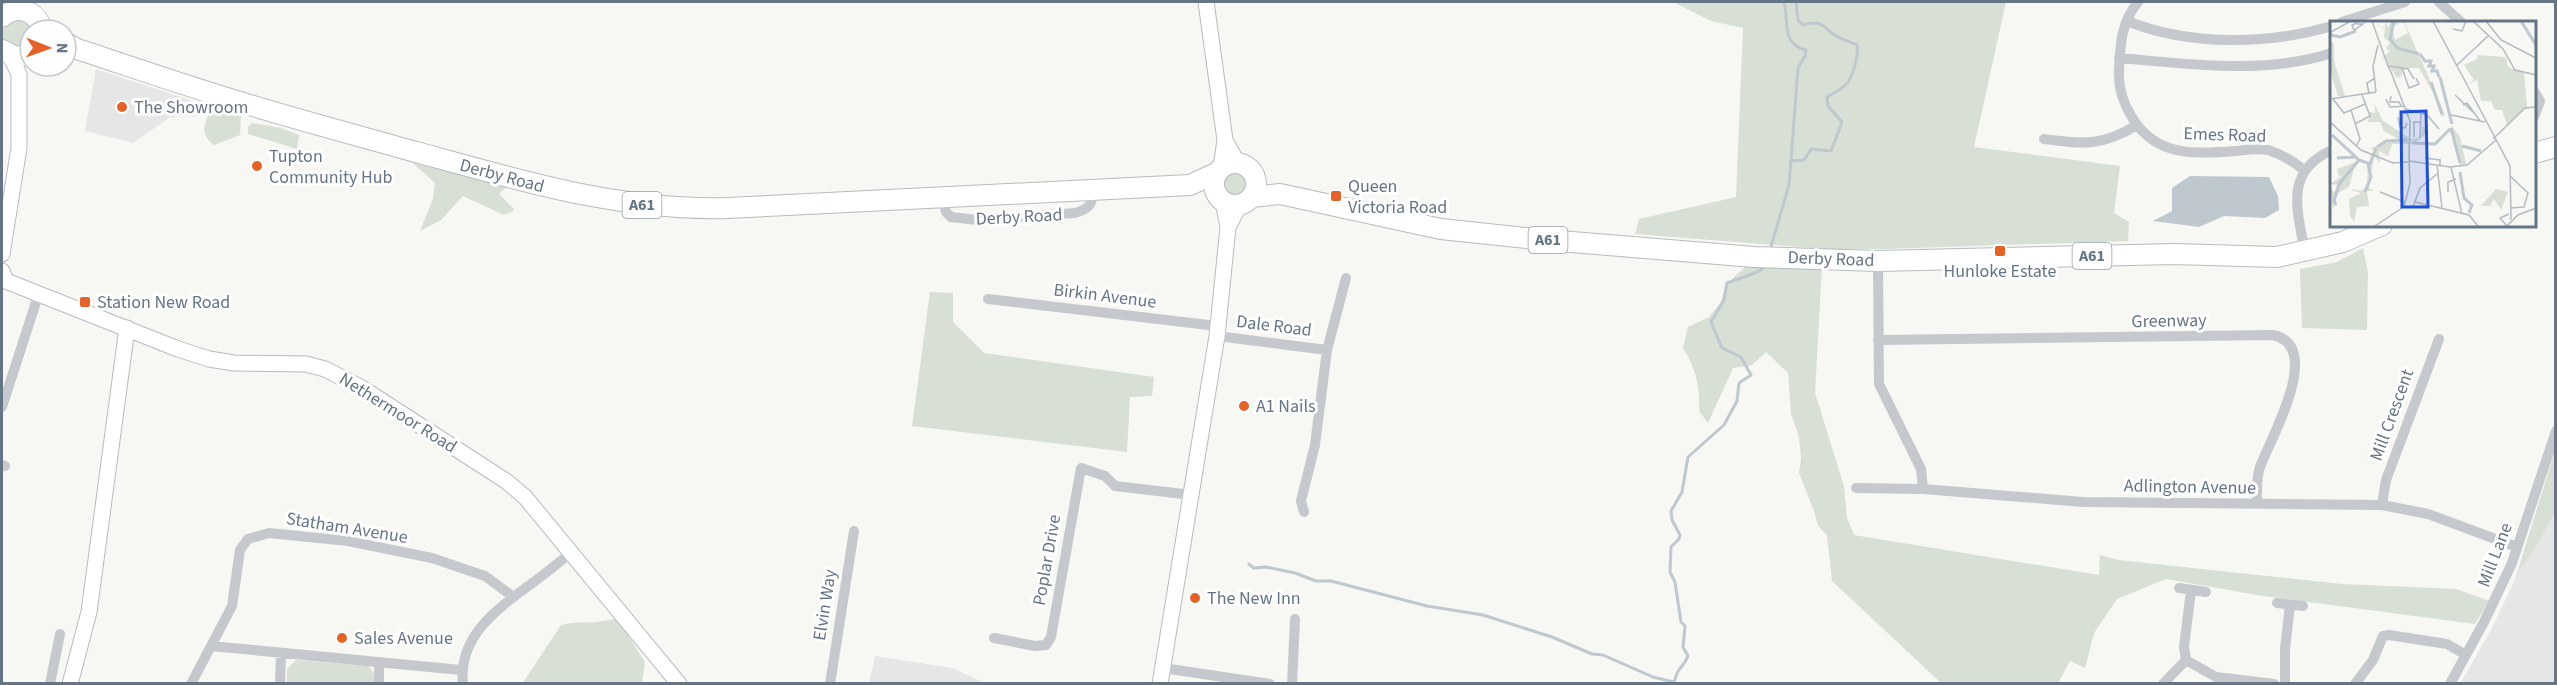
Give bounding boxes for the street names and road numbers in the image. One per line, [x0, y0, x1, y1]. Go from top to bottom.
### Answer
street label: Emes Road [2183, 121, 2267, 149]
street label: Derby Road [457, 153, 547, 199]
road number: A61 [622, 192, 662, 218]
street label: Derby Road [975, 202, 1063, 232]
road number: A61 [1528, 227, 1568, 253]
road number: A61 [2072, 243, 2112, 269]
street label: Derby Road [1787, 245, 1875, 273]
street label: Birkin Avenue [1052, 277, 1158, 315]
street label: Greenway [2131, 308, 2207, 334]
street label: Dale Road [1235, 309, 1313, 343]
street label: Mill Crescent [2364, 366, 2420, 464]
street label: Nethermoor Road [334, 367, 462, 459]
street label: Adlington Avenue [2124, 473, 2256, 501]
street label: Statham Avenue [284, 506, 410, 550]
street label: Poplar Drive [1027, 512, 1067, 607]
street label: Mill Lane [2471, 519, 2519, 591]
street label: Elvin Way [807, 567, 843, 642]

